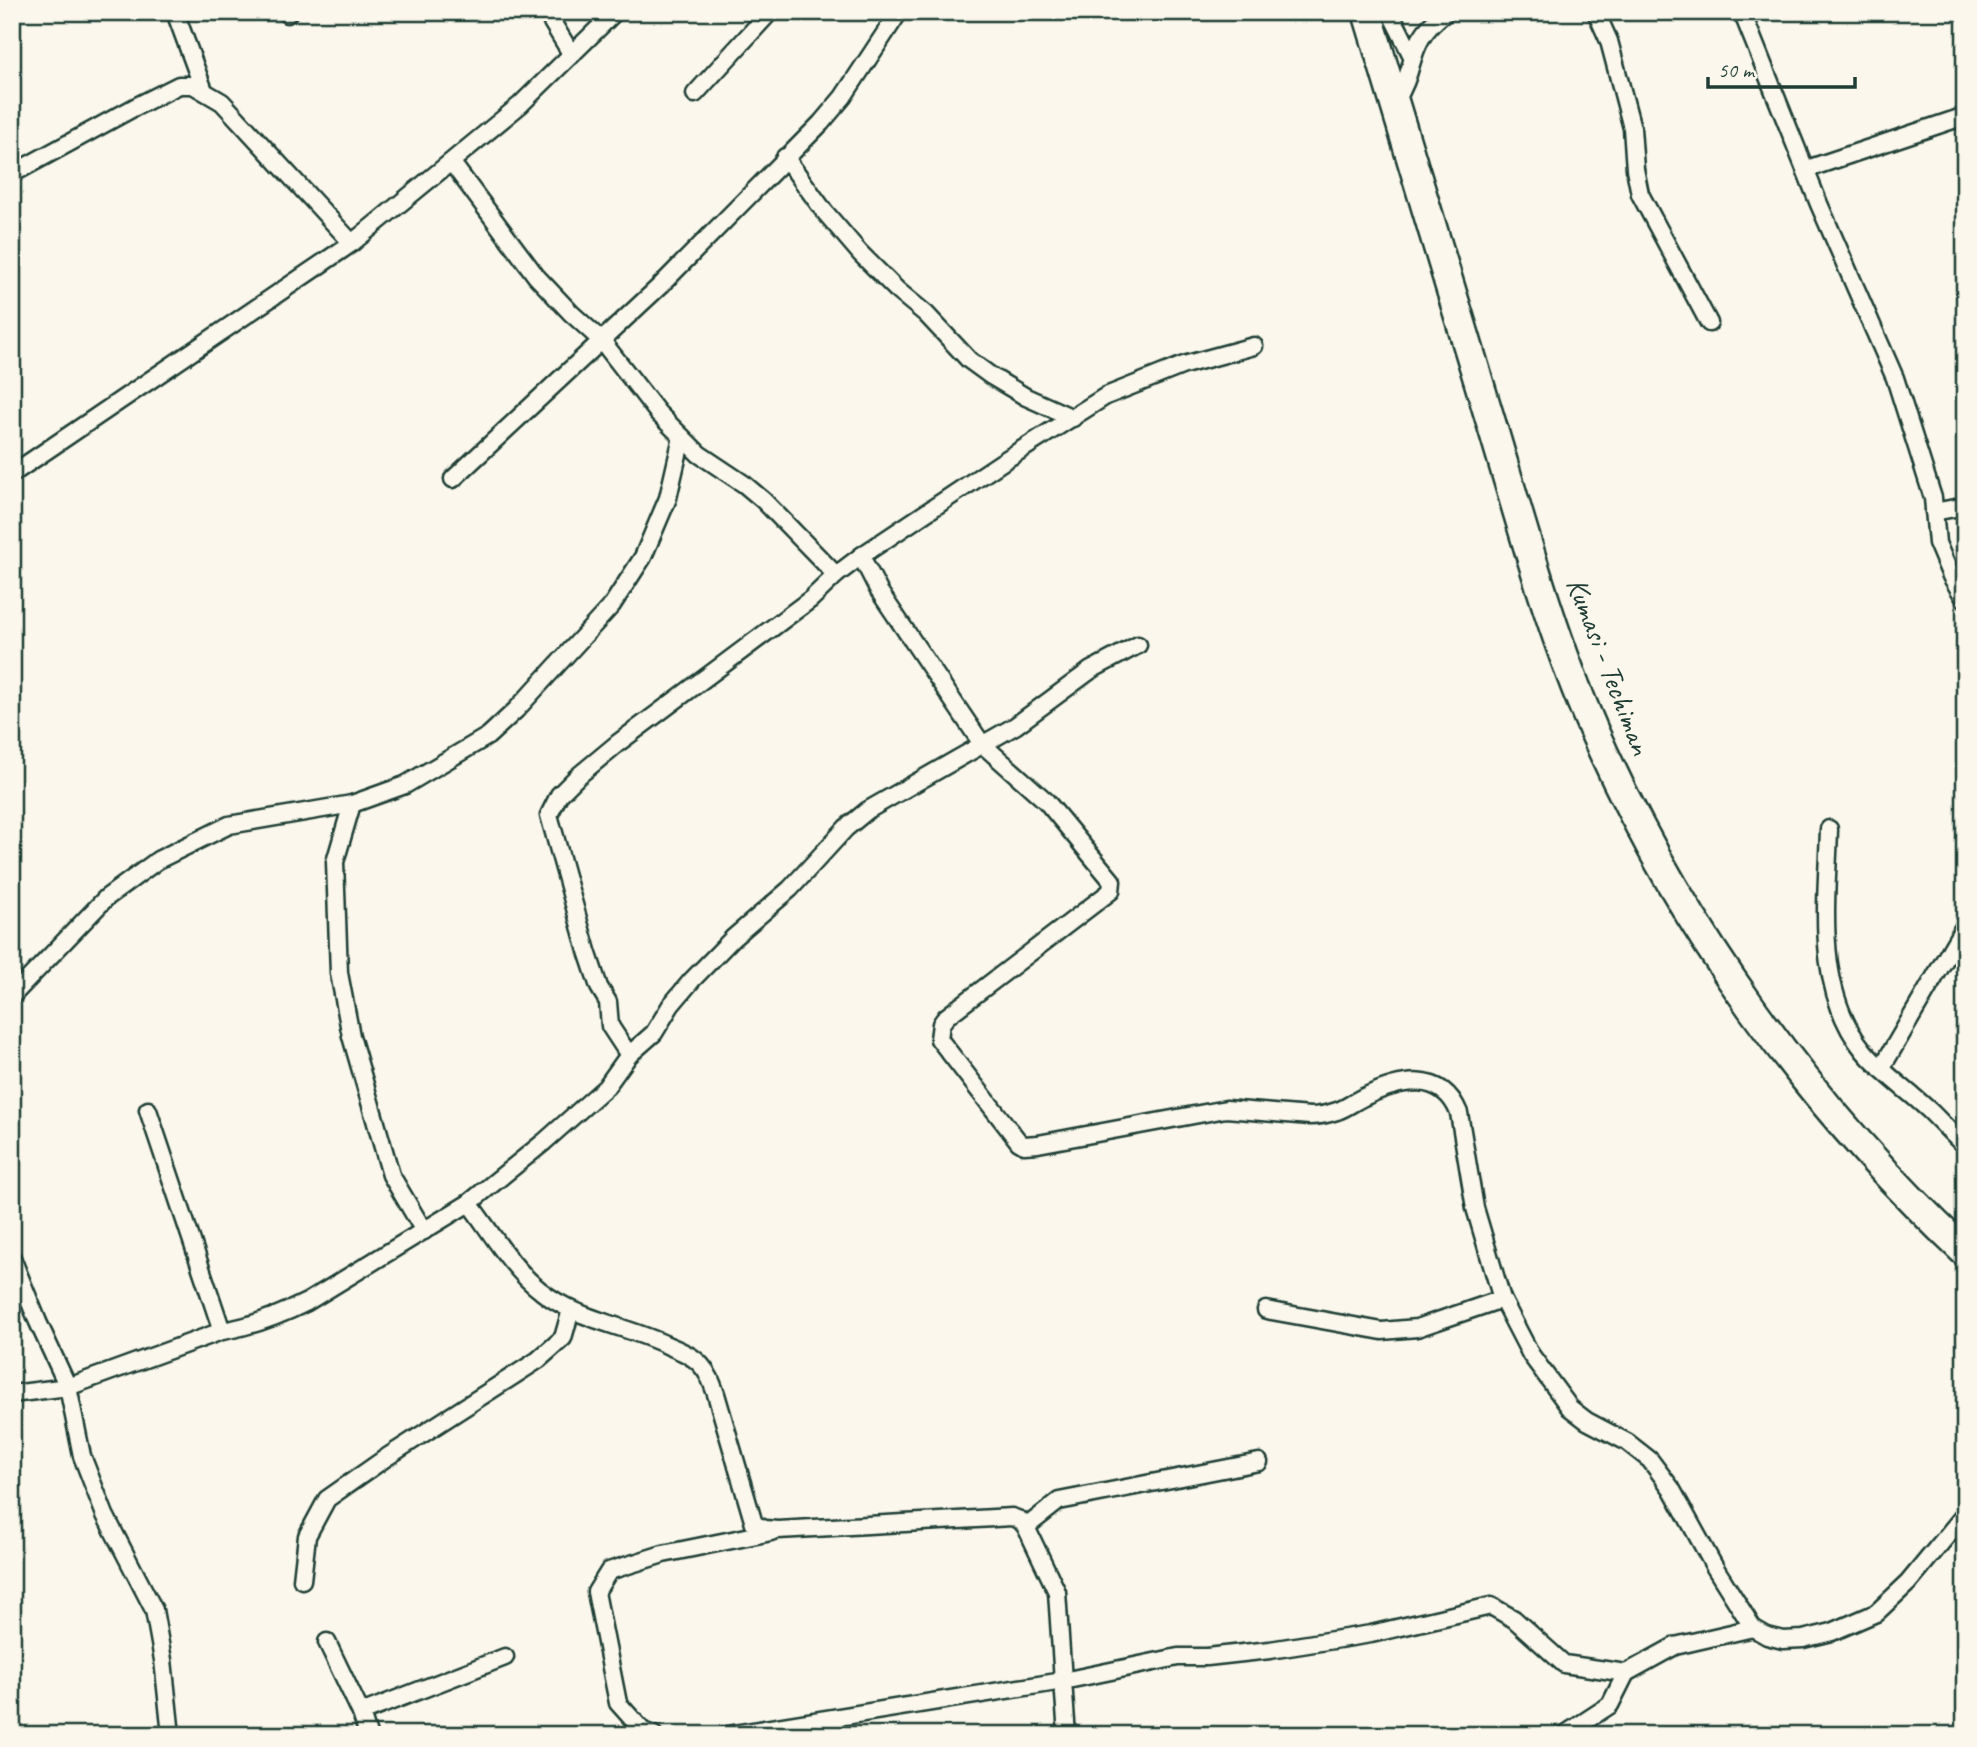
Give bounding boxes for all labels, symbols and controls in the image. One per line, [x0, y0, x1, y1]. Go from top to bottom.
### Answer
scale bar [1708, 46, 1854, 90]
text: 50 m [1718, 57, 1756, 83]
street label: Kumasi - Techiman [1558, 572, 1661, 761]

